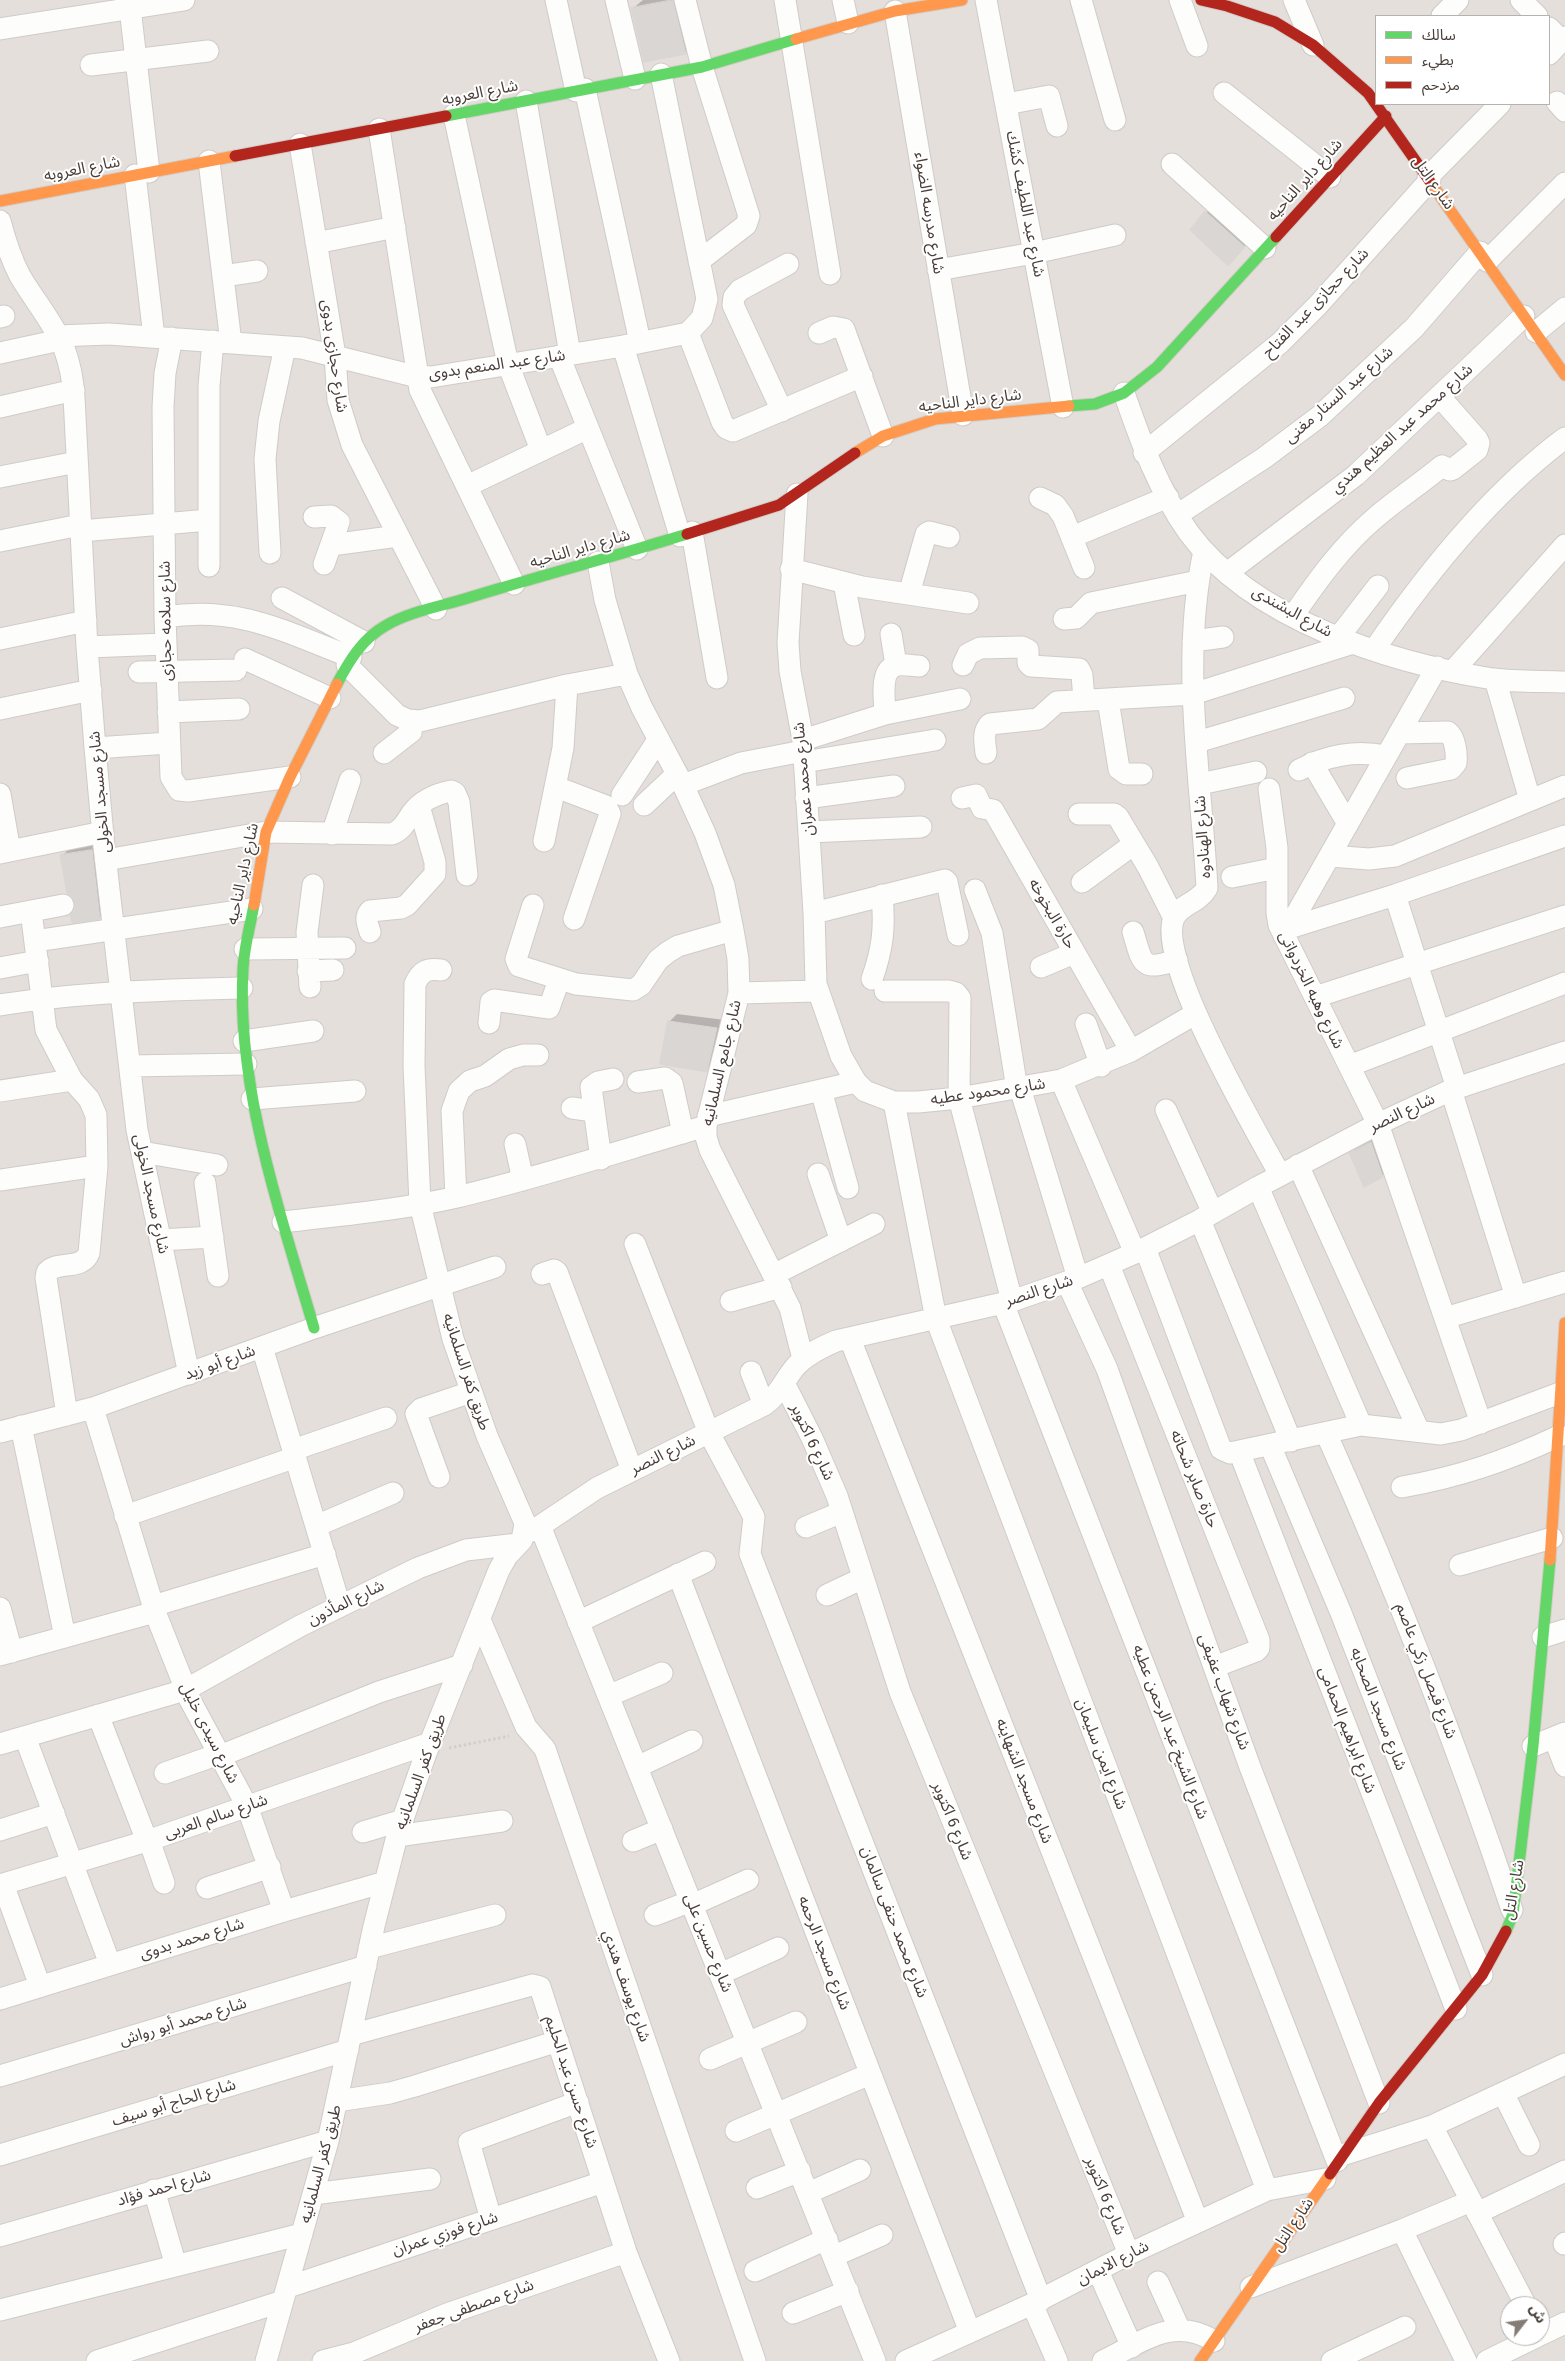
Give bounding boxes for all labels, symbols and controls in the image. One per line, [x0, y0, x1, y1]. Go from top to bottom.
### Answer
legend [1375, 15, 1550, 105]
text: سالك [1422, 26, 1456, 44]
text: بطيء [1422, 51, 1454, 69]
street label: شارع العروبه [440, 76, 520, 110]
text: مزدحم [1422, 76, 1460, 94]
street label: شارع عبد اللطيف كشك [1001, 129, 1049, 279]
street label: شارع داير الناحيه [1263, 135, 1347, 225]
street label: شارع مدرسه الضواء [910, 151, 948, 275]
street label: شارع العروبه [42, 152, 122, 186]
street label: شارع التل [1408, 152, 1458, 214]
street label: شارع حجازى عبد الفتاح [1259, 244, 1373, 362]
street label: شارع حجازى بدوى [317, 298, 351, 414]
street label: شارع عبد الستار مغنى [1281, 342, 1397, 448]
street label: شارع عبد المنعم بدوى [427, 346, 567, 384]
street label: شارع محمد عبد العظيم هندي [1327, 360, 1477, 498]
street label: شارع داير الناحيه [917, 385, 1023, 417]
street label: شارع داير الناحيه [528, 526, 632, 572]
street label: شارع سلامه حجازى [155, 561, 177, 681]
street label: شارع البشندى [1249, 582, 1335, 642]
street label: شارع محمد عمران [789, 721, 819, 837]
street label: شارع مسجد الخولى [85, 730, 115, 854]
street label: شارع الهنادوه [1191, 795, 1215, 879]
street label: شارع داير الناحيه [223, 821, 263, 927]
street label: حارة البخوخه [1024, 875, 1080, 953]
street label: شارع وهبه الخردواتى [1274, 928, 1348, 1052]
street label: شارع جامع السلمانيه [698, 998, 746, 1128]
street label: شارع محمود عطيه [929, 1074, 1047, 1110]
street label: شارع النصر [1366, 1089, 1438, 1137]
street label: شارع مسجد الخولى [129, 1132, 173, 1256]
street label: شارع النصر [1003, 1271, 1075, 1311]
street label: طريق كفر السلمانيه [438, 1311, 494, 1433]
street label: شارع أبو زيد [182, 1341, 258, 1385]
street label: شارع 6 اكتوبر [786, 1400, 838, 1484]
street label: حارة صابر شحاته [1166, 1427, 1222, 1531]
street label: شارع النصر [627, 1431, 699, 1479]
street label: شارع المأذون [304, 1576, 388, 1630]
street label: شارع فيصل زكي عاصم [1391, 1601, 1461, 1741]
street label: شارع شهاب عفيفى [1194, 1631, 1254, 1753]
street label: شارع الشيخ عبد الرحمن عطيه [1128, 1642, 1212, 1822]
street label: شارع مسجد الصحابه [1346, 1645, 1410, 1773]
street label: شارع ابراهيم الحمامى [1314, 1664, 1380, 1796]
street label: شارع سيدى خليل [175, 1679, 243, 1787]
street label: شارع ايمن سليمان [1071, 1696, 1131, 1812]
street label: طريق كفر السلمانيه [391, 1711, 451, 1833]
street label: شارع مسجد الشهاينه [991, 1716, 1057, 1846]
street label: شارع 6 اكتوبر [928, 1779, 976, 1863]
street label: شارع سالم العربى [162, 1790, 270, 1844]
street label: شارع محمد حنفى سالمان [856, 1843, 932, 2001]
street label: شارع التل [1499, 1858, 1529, 1922]
street label: شارع حسين على [679, 1891, 737, 1995]
street label: شارع مسجد الرحمه [793, 1893, 855, 2013]
street label: شارع محمد بدوى [137, 1914, 247, 1964]
street label: شارع يوسف هندي [598, 1927, 654, 2045]
street label: شارع محمد أبو رواش [117, 1994, 249, 2050]
street label: شارع حسن عبد الحليم [540, 2013, 602, 2151]
street label: شارع الحاج أبو سيف [110, 2075, 238, 2131]
street label: طريق كفر السلمانيه [296, 2103, 346, 2225]
street label: شارع 6 اكتوبر [1081, 2154, 1129, 2238]
street label: شارع احمد فؤاد [115, 2165, 213, 2211]
street label: شارع التل [1268, 2194, 1318, 2256]
street label: شارع فوزي عمران [390, 2208, 500, 2260]
street label: شارع الايمان [1074, 2237, 1152, 2289]
street label: شارع مصطفى جعفر [411, 2275, 537, 2337]
north arrow [1500, 2296, 1550, 2346]
text: ش [1525, 2301, 1550, 2326]

